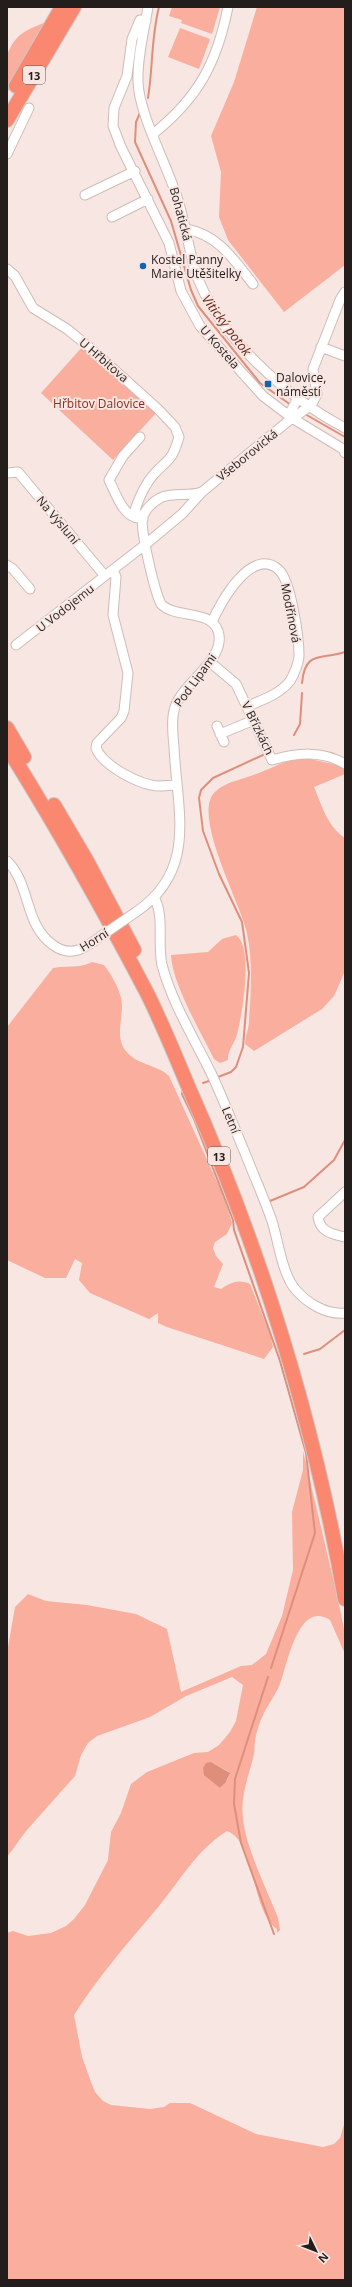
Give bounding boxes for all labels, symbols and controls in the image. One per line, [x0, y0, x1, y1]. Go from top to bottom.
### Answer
road number: 13 [23, 66, 45, 84]
street label: Bohatická [166, 185, 196, 243]
place label: Kostel Panny Marie Utěšitelky [151, 251, 242, 282]
marker: Kostel Panny Marie Utěšitelky [138, 261, 148, 271]
water label: Vitický potok [198, 291, 256, 360]
street label: U Kostela [196, 321, 244, 373]
street label: U Hřbitova [76, 334, 132, 386]
place label: Dalovice, náměstí [276, 369, 326, 400]
marker: Dalovice, náměstí [263, 379, 273, 389]
park label: Hřbitov Dalovice [53, 395, 145, 412]
street label: Všeborovická [213, 425, 281, 485]
street label: Na Výsluní [33, 492, 84, 549]
street label: U Vodojemu [33, 580, 97, 636]
street label: Modřínová [277, 582, 305, 644]
street label: Pod Lipami [170, 650, 220, 710]
street label: V Břízkách [238, 698, 278, 758]
street label: Horní [76, 924, 113, 956]
street label: Letní [218, 1104, 245, 1137]
road number: 13 [208, 1147, 230, 1165]
north arrow [296, 2231, 336, 2271]
text: N [315, 2250, 332, 2267]

